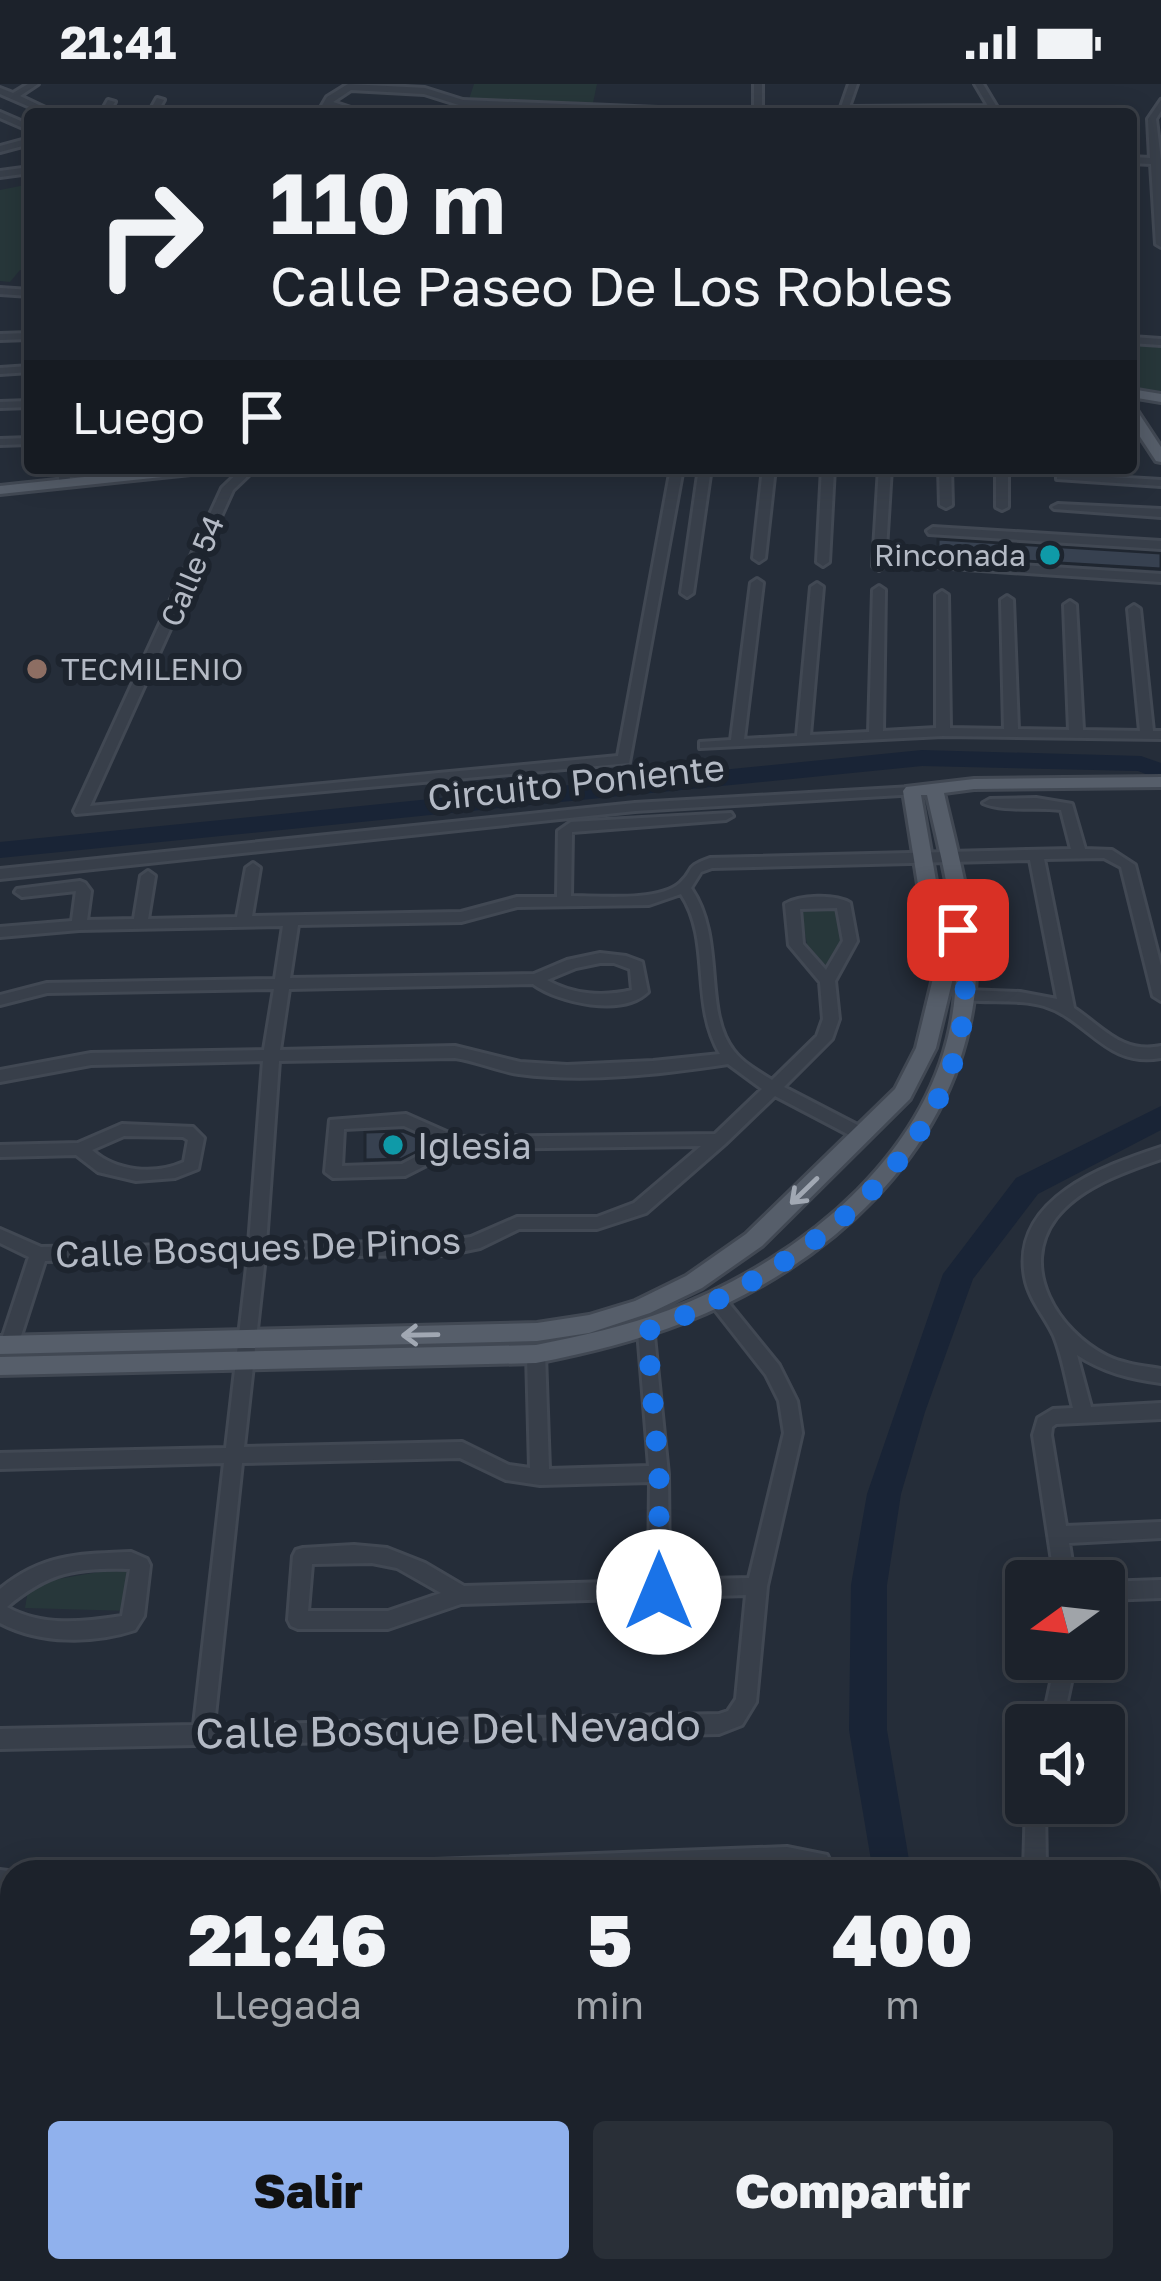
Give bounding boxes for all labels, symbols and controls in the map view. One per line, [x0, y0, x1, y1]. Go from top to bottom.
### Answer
text: 21:41 [60, 15, 176, 69]
text: 110 m [270, 152, 506, 252]
icon: right [72, 156, 228, 312]
text: Calle Paseo De Los Robles [270, 253, 953, 318]
icon: arrive [229, 384, 295, 450]
text: Luego [72, 390, 205, 444]
street label: Calle 54 [153, 510, 231, 632]
place label: Rinconada [874, 537, 1026, 573]
marker: Rinconada [1037, 542, 1063, 568]
place label: TECMILENIO [61, 651, 243, 687]
marker: TECMILENIO [24, 656, 50, 682]
street label: Circuito Poniente [425, 745, 727, 819]
pin [907, 879, 1009, 981]
icon: arrive [925, 897, 991, 963]
place label: Iglesia [417, 1124, 532, 1167]
marker: Iglesia [380, 1132, 406, 1158]
one-way arrow [790, 1177, 820, 1205]
street label: Calle Bosques De Pinos [54, 1218, 462, 1276]
one-way arrow [401, 1323, 440, 1346]
position arrow [596, 1529, 722, 1655]
north arrow [1005, 1560, 1125, 1680]
map controls [1005, 1560, 1125, 1824]
street label: Calle Bosque Del Nevado [195, 1699, 701, 1757]
button: sound [1005, 1704, 1125, 1824]
text: 21:46 [188, 1895, 387, 1982]
text: 5 [587, 1895, 632, 1982]
text: 400 [832, 1895, 973, 1982]
text: Llegada [213, 1981, 362, 2028]
text: min [575, 1981, 644, 2028]
text: m [885, 1981, 920, 2028]
button: Salir [48, 2121, 569, 2259]
button: Compartir [593, 2121, 1113, 2259]

